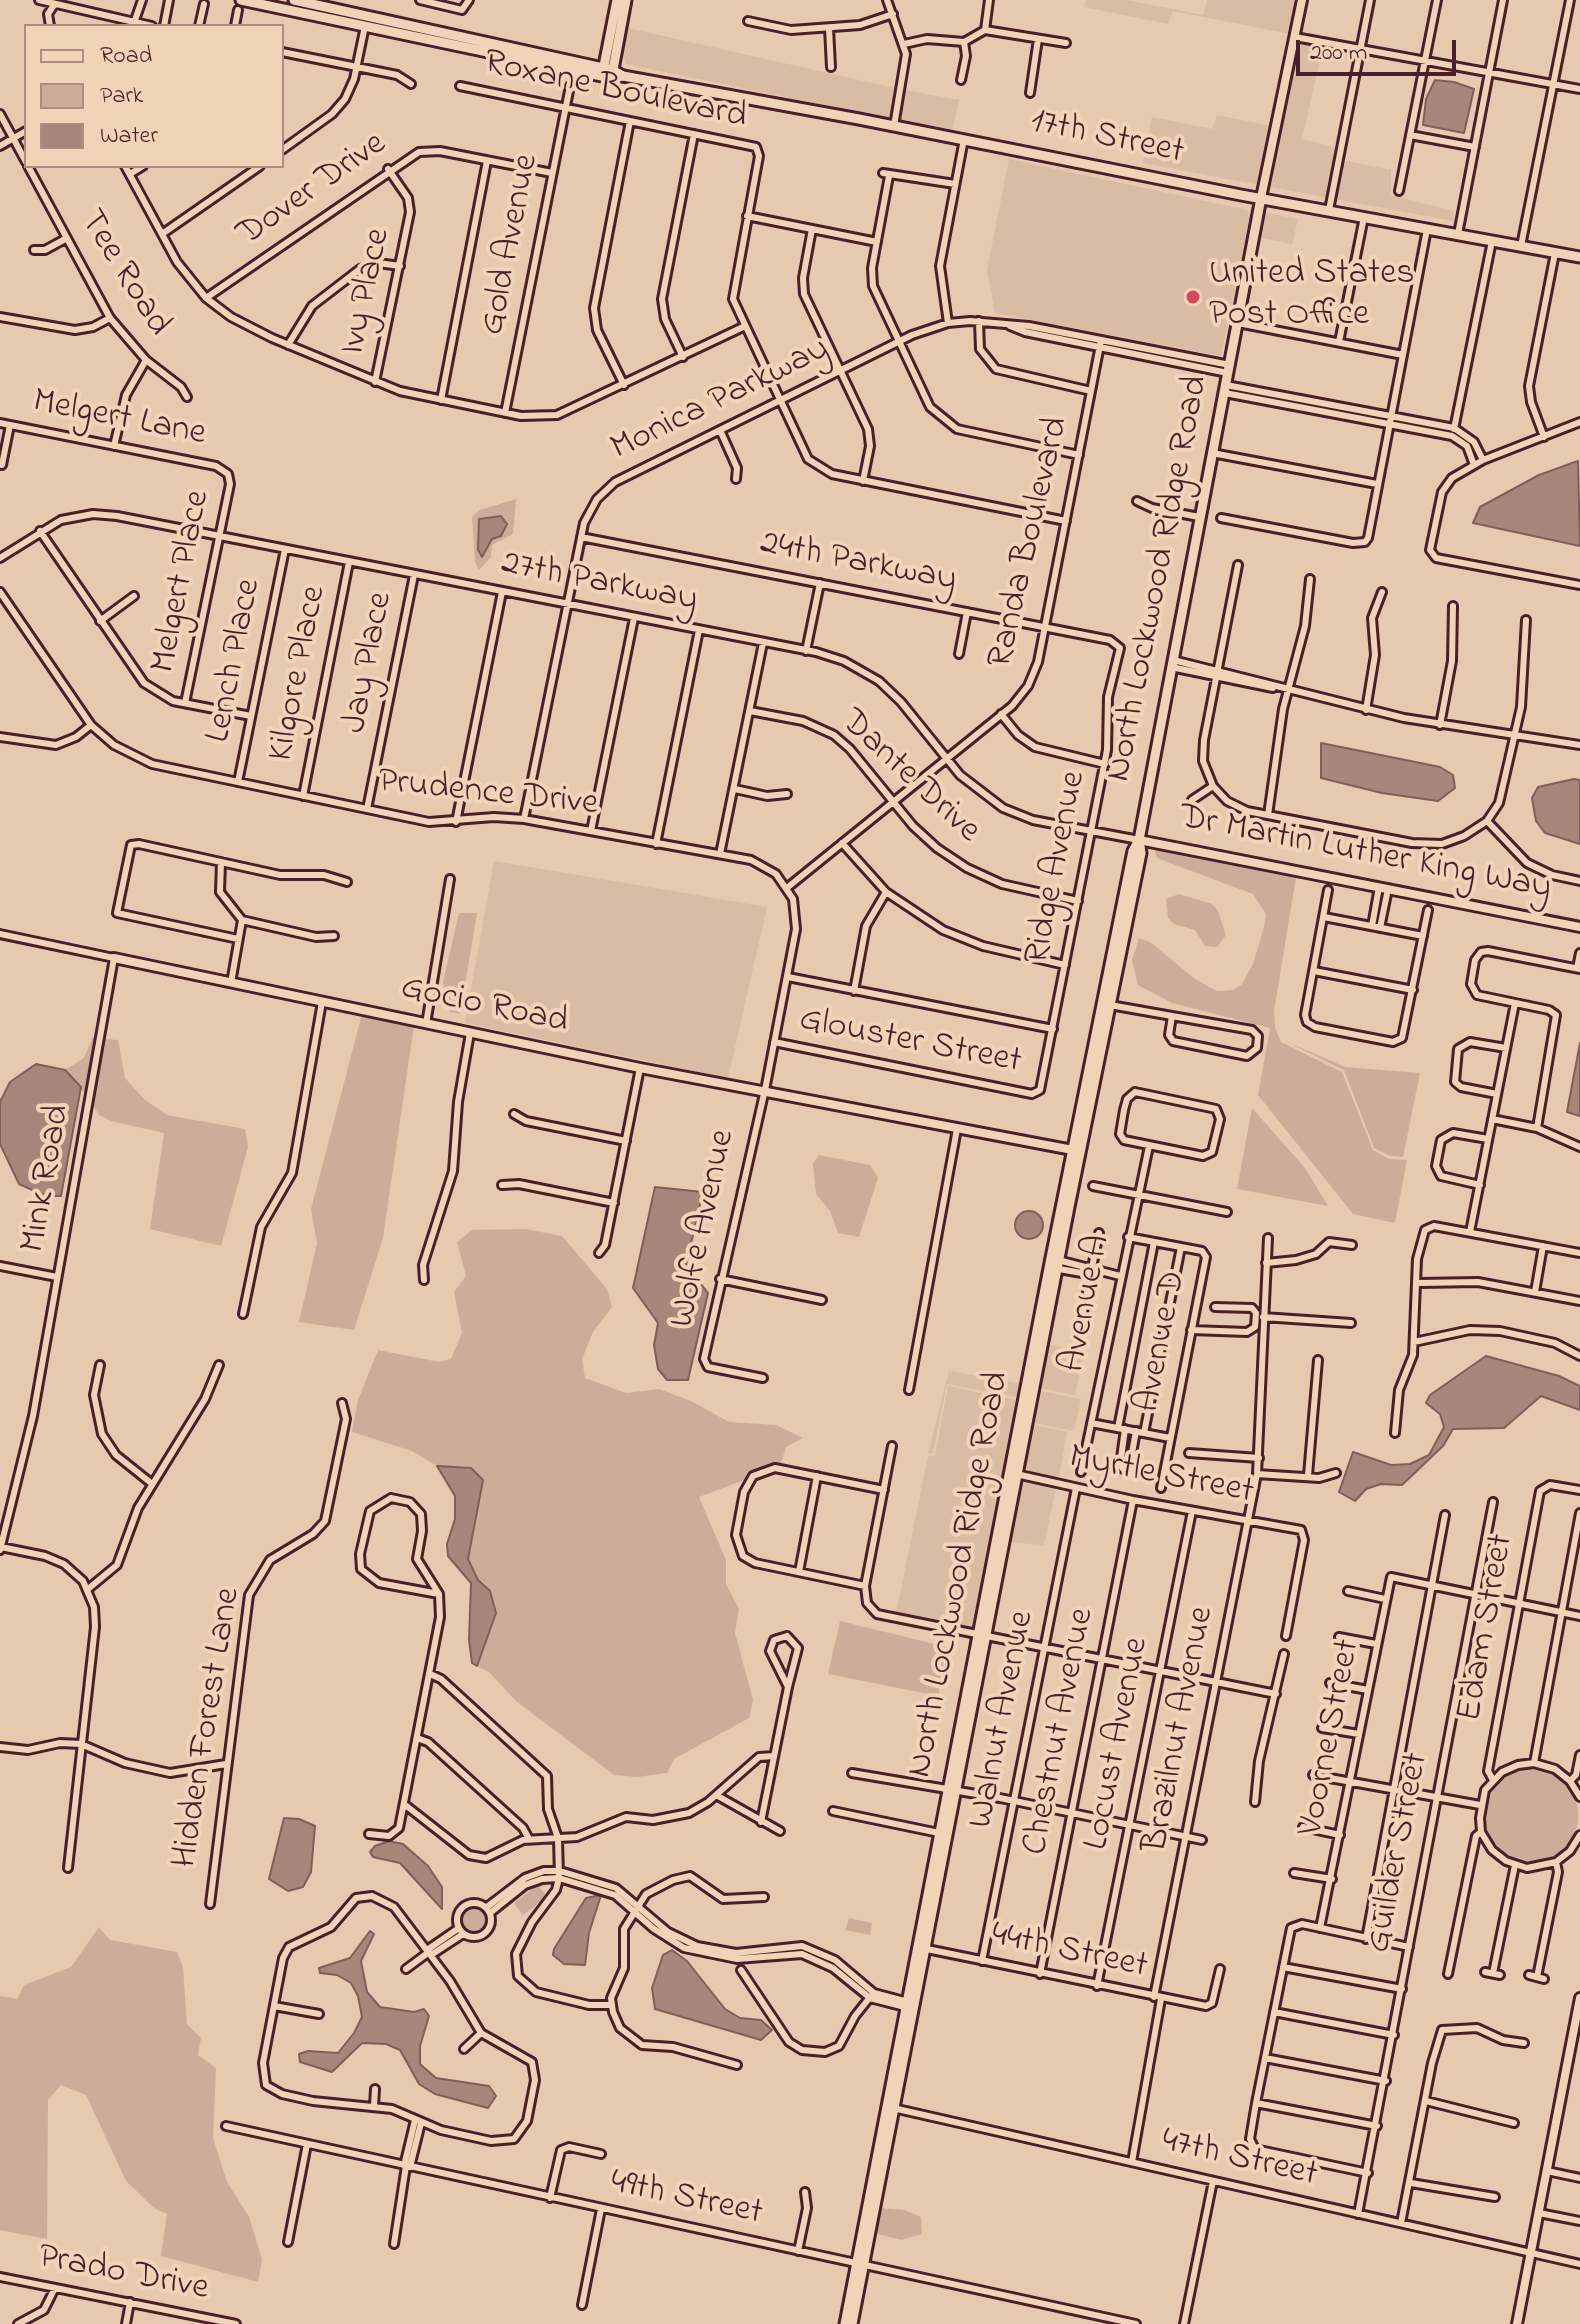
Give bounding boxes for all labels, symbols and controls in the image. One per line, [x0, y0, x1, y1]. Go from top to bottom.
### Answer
legend [24, 24, 284, 168]
scale bar [1300, 24, 1460, 74]
text: 200 m [1310, 36, 1367, 71]
text: Road [100, 39, 152, 74]
street label: Roxane Boulevard [480, 43, 750, 141]
text: Park [100, 79, 143, 114]
street label: 17th Street [1027, 102, 1187, 176]
text: Water [100, 119, 158, 154]
street label: Dover Drive [230, 124, 396, 258]
street label: Gold Avenue [473, 151, 551, 339]
street label: Tee Road [68, 203, 178, 345]
street label: Ivy Place [334, 225, 402, 359]
place label: United States Post Office [1209, 254, 1415, 339]
marker: United States Post Office [1184, 288, 1202, 306]
street label: Monica Parkway [605, 330, 837, 472]
street label: North Lockwood Ridge Road [1099, 372, 1221, 786]
street label: Melgert Lane [29, 382, 209, 458]
street label: Randa Boulevard [981, 413, 1081, 673]
street label: Melgert Place [144, 487, 222, 677]
street label: 24th Parkway [756, 524, 960, 604]
street label: 27th Parkway [497, 544, 701, 624]
street label: Lench Place [199, 576, 273, 746]
street label: Kilgore Place [262, 583, 338, 765]
street label: Jay Place [335, 589, 405, 737]
street label: Dante Drive [830, 702, 988, 854]
street label: Prudence Drive [376, 762, 600, 828]
street label: Ridge Avenue [1018, 768, 1098, 968]
street label: Dr Martin Luther King Way [1175, 798, 1555, 912]
street label: Gocio Road [396, 968, 572, 1046]
street label: Glouster Street [795, 1000, 1025, 1086]
street label: Mink Road [14, 1102, 82, 1256]
street label: Wolfe Avenue [663, 1126, 747, 1332]
street label: Avenue A [1054, 1232, 1122, 1376]
street label: Avenue D [1128, 1268, 1198, 1416]
street label: North Lockwood Ridge Road [900, 1368, 1022, 1782]
street label: Myrtle Street [1065, 1438, 1257, 1516]
street label: Edam Street [1450, 1531, 1526, 1725]
street label: Hidden Forest Lane [166, 1585, 252, 1871]
street label: Brazilnut Avenue [1136, 1603, 1226, 1857]
street label: Chestnut Avenue [1016, 1605, 1106, 1859]
street label: Walnut Avenue [962, 1608, 1046, 1832]
street label: Locust Avenue [1077, 1634, 1161, 1854]
street label: Voorne Street [1292, 1636, 1372, 1840]
street label: Guilder Street [1359, 1749, 1441, 1957]
street label: 44th Street [987, 1915, 1151, 1991]
street label: 47th Street [1157, 2121, 1321, 2199]
street label: 49th Street [606, 2163, 766, 2237]
street label: Prado Drive [34, 2237, 212, 2313]

